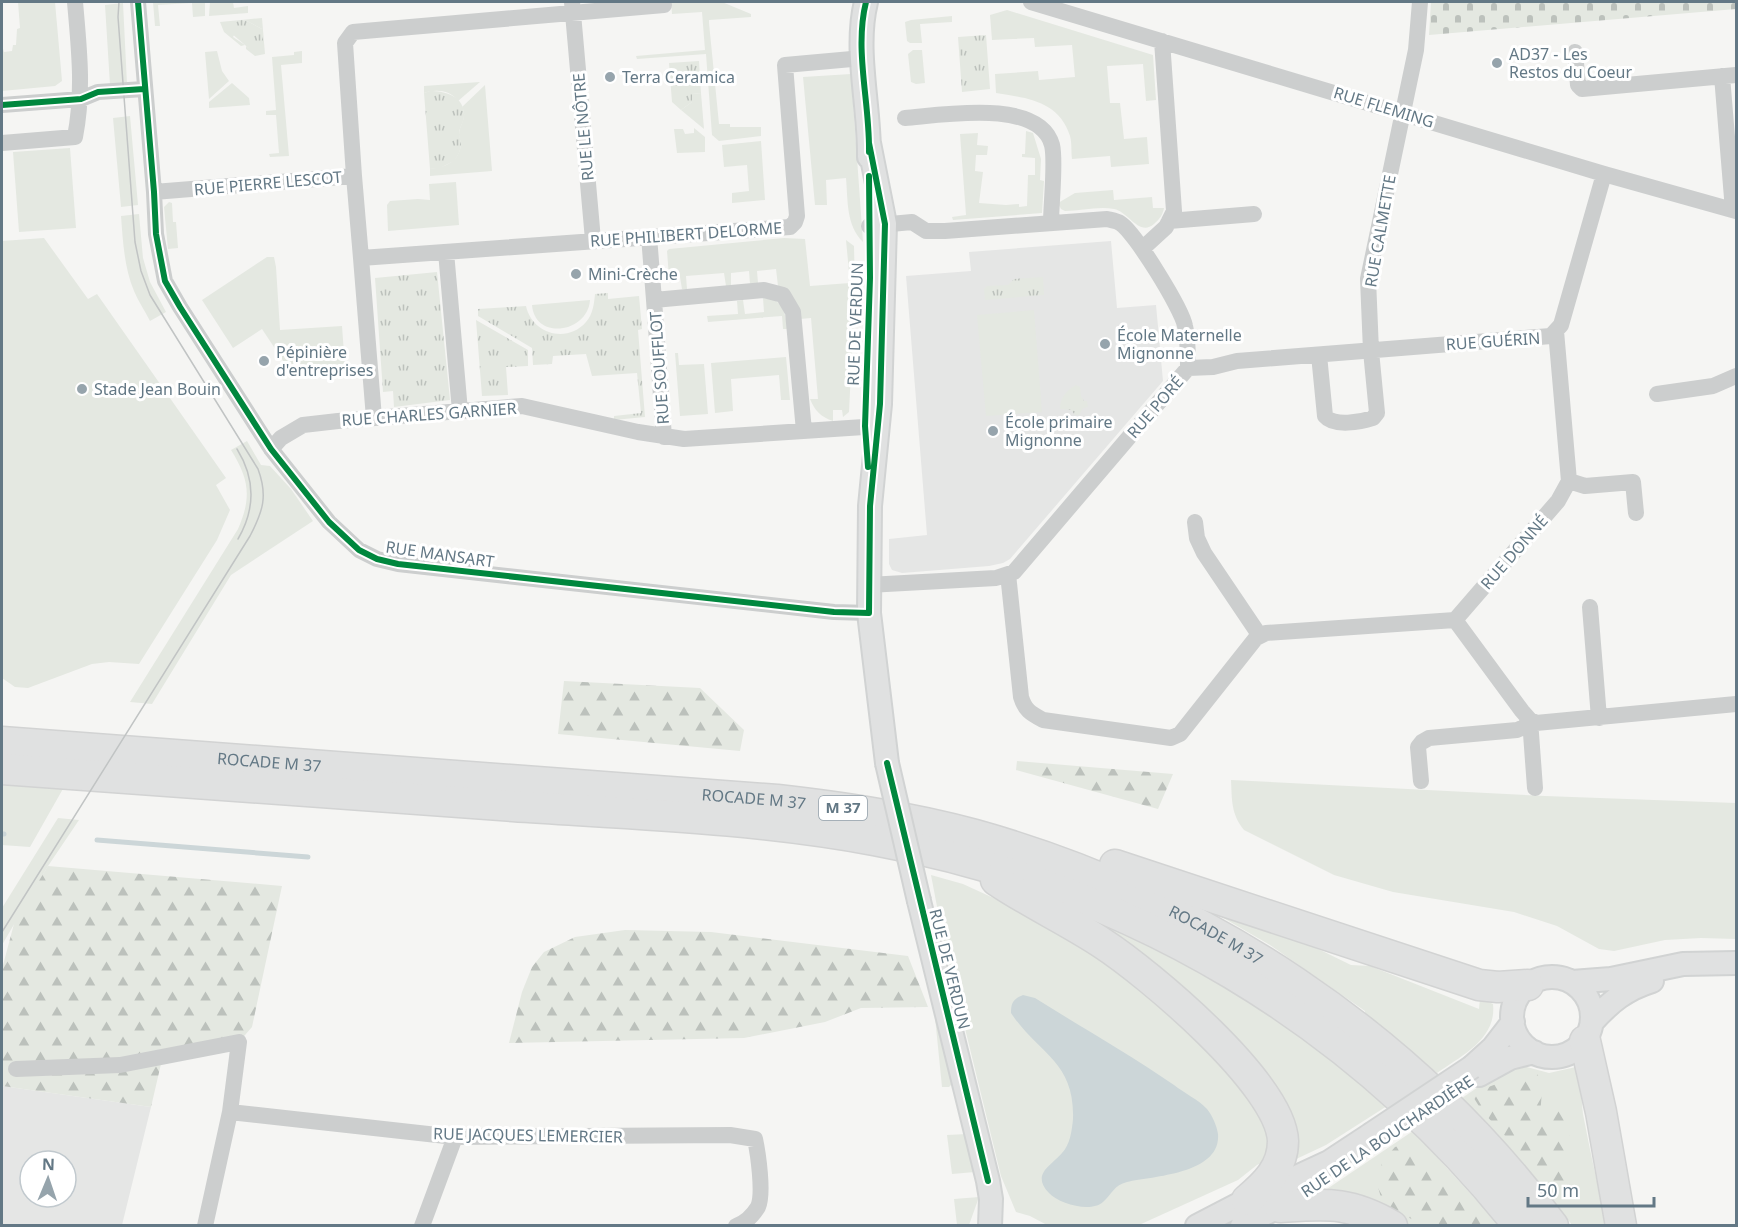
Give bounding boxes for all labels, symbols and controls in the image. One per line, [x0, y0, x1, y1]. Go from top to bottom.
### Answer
place label: AD37 - Les Restos du Coeur [1509, 43, 1633, 83]
marker: AD37 - Les Restos du Coeur [1490, 56, 1504, 70]
place label: Terra Ceramica [622, 66, 735, 88]
marker: Terra Ceramica [603, 70, 617, 84]
street label: RUE LE NÔTRE [567, 72, 599, 182]
street label: RUE FLEMING [1331, 81, 1437, 133]
street label: RUE PIERRE LESCOT [193, 166, 343, 200]
street label: RUE CALMETTE [1359, 173, 1401, 289]
street label: RUE PHILIBERT DELORME [589, 216, 783, 252]
street label: RUE DE VERDUN [842, 262, 868, 386]
place label: Mini-Crèche [588, 263, 678, 285]
marker: Mini-Crèche [569, 267, 583, 281]
street label: RUE SOUFFLOT [644, 311, 674, 425]
place label: École Maternelle Mignonne [1117, 324, 1242, 364]
street label: RUE GUÉRIN [1445, 327, 1541, 355]
marker: École Maternelle Mignonne [1098, 337, 1112, 351]
place label: Pépinière d'entreprises [276, 341, 373, 381]
marker: Pépinière d'entreprises [257, 354, 271, 368]
street label: RUE PORÉ [1122, 371, 1188, 443]
place label: Stade Jean Bouin [94, 378, 221, 400]
marker: Stade Jean Bouin [75, 382, 89, 396]
street label: RUE CHARLES GARNIER [341, 397, 517, 431]
place label: École primaire Mignonne [1005, 411, 1113, 451]
marker: École primaire Mignonne [986, 424, 1000, 438]
street label: RUE DONNÉ [1475, 510, 1553, 594]
street label: RUE MANSART [384, 535, 496, 573]
street label: ROCADE M 37 [216, 747, 322, 777]
street label: ROCADE M 37 [701, 783, 807, 814]
road number: M 37 [819, 796, 867, 820]
street label: ROCADE M 37 [1165, 900, 1267, 970]
street label: RUE DE VERDUN [924, 906, 976, 1032]
street label: RUE DE LA BOUCHARDIÈRE [1296, 1070, 1478, 1202]
street label: RUE JACQUES LEMERCIER [433, 1122, 623, 1148]
north arrow [18, 1149, 78, 1209]
text: N [42, 1153, 55, 1175]
scale bar [1528, 1170, 1654, 1208]
text: 50 m [1537, 1178, 1579, 1202]

